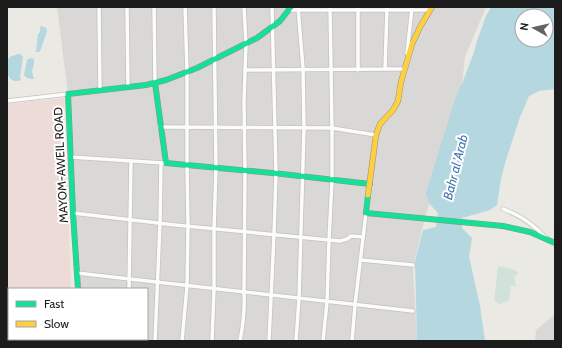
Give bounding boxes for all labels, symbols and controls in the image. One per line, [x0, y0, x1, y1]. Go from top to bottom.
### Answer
north arrow [514, 8, 554, 48]
text: N [517, 22, 532, 31]
street label: MAYOM-AWEIL ROAD [50, 106, 71, 223]
water label: Bahr al 'Arab [439, 133, 471, 201]
legend [8, 288, 148, 340]
text: Fast [44, 296, 64, 311]
text: Slow [44, 316, 69, 331]

